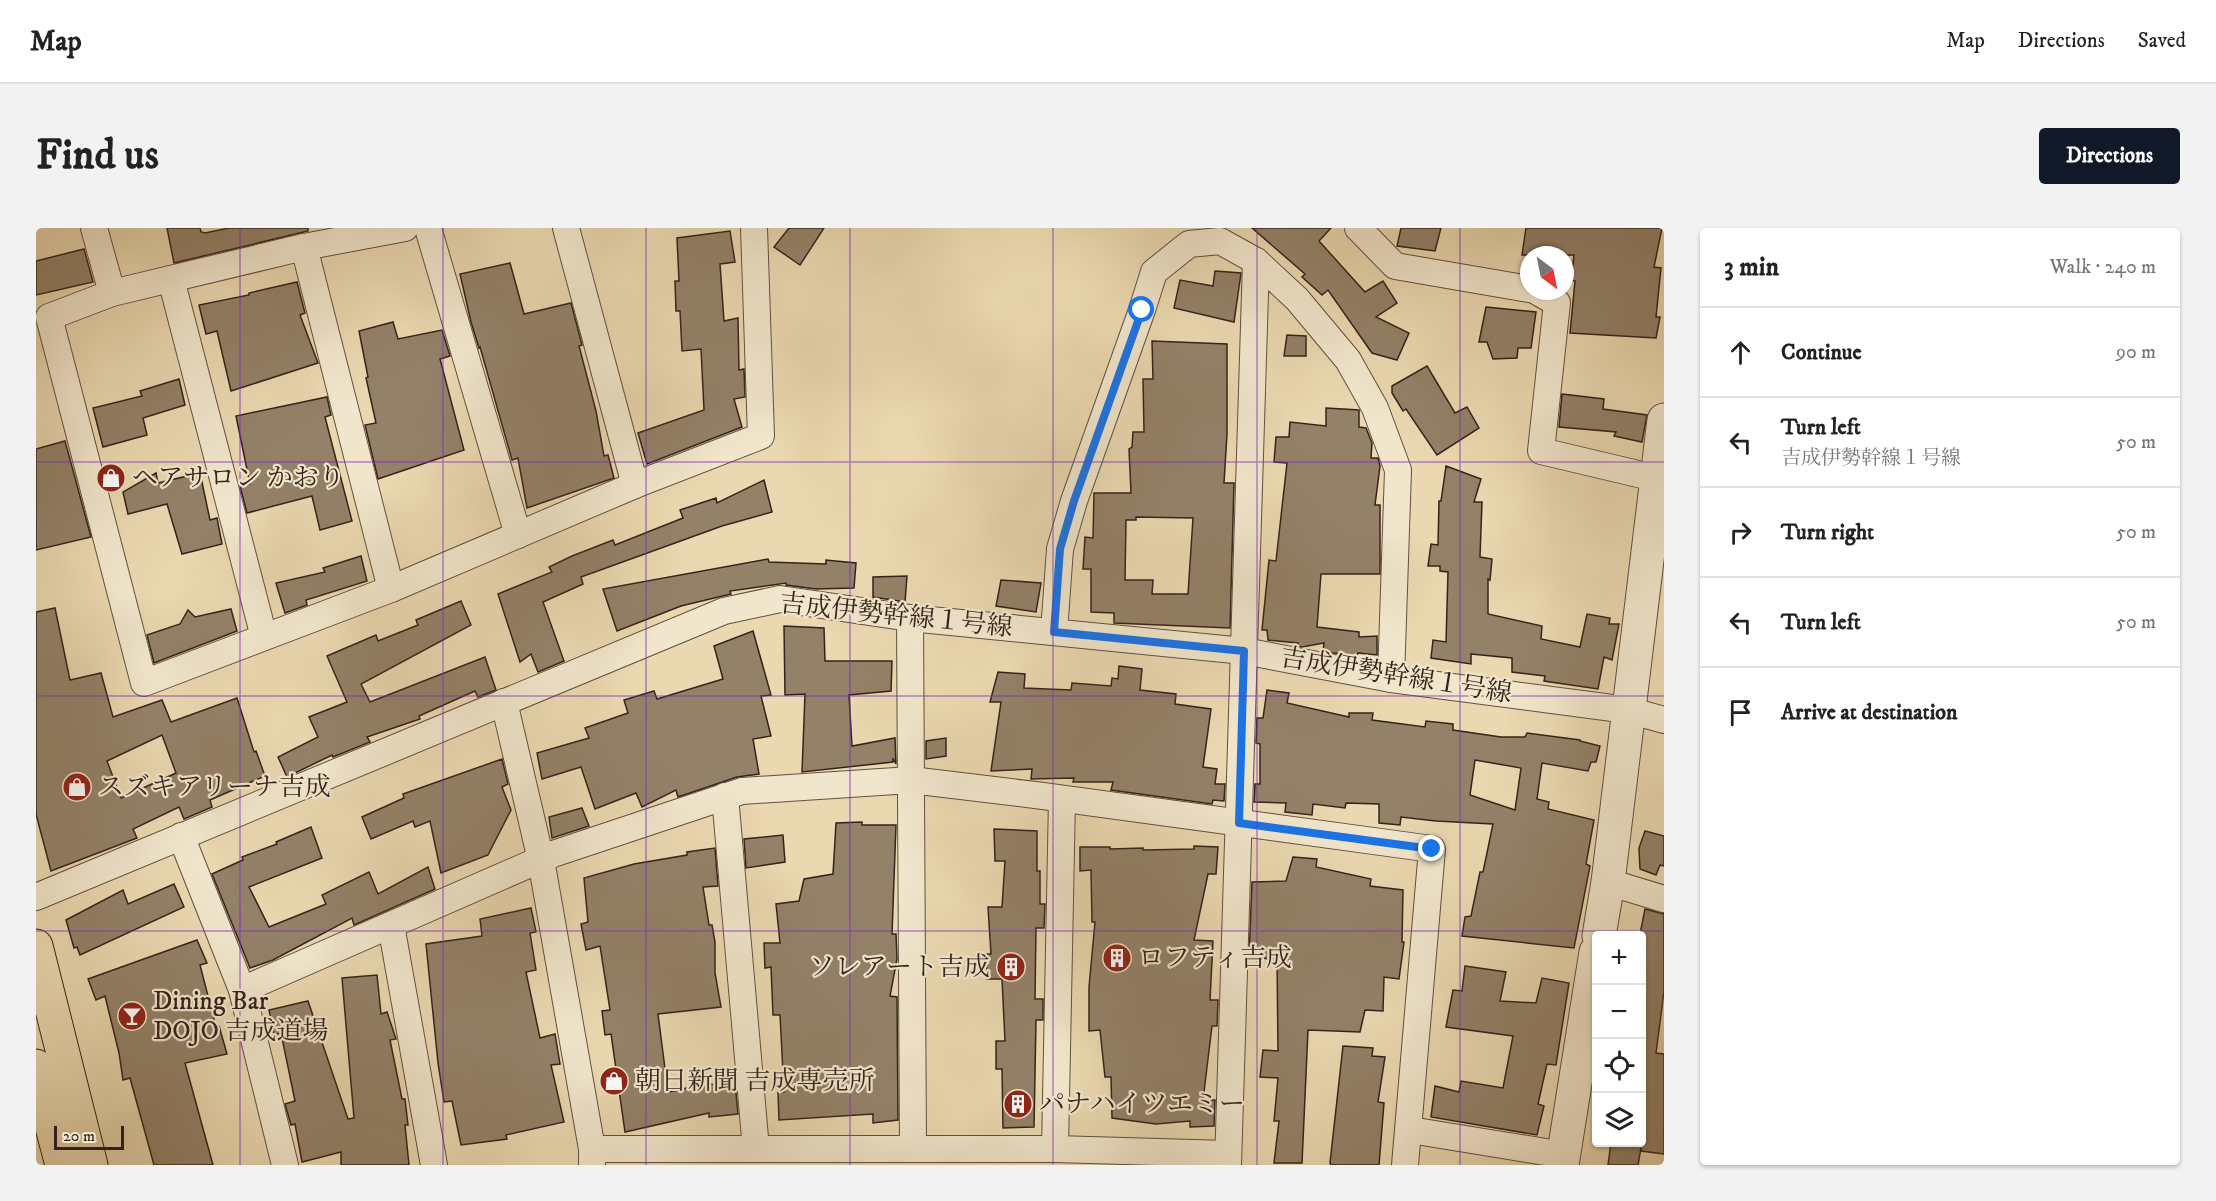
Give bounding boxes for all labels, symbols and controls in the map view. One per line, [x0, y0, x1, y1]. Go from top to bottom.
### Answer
text: Map [30, 24, 82, 59]
text: Map [1946, 28, 1985, 54]
text: Directions [2018, 28, 2105, 54]
text: Saved [2138, 28, 2186, 54]
button: Directions [2039, 128, 2180, 184]
text: Find us [36, 130, 159, 182]
north arrow [1520, 246, 1574, 300]
text: 3 min [1724, 251, 1779, 284]
text: Walk · 240 m [2050, 255, 2156, 280]
route start [1128, 296, 1154, 322]
icon: ahead [1724, 336, 1757, 369]
text: Continue [1781, 339, 1862, 366]
text: 90 m [2116, 340, 2156, 365]
text: Turn left [1781, 414, 1861, 441]
icon: left [1724, 426, 1757, 459]
text: 50 m [2116, 430, 2156, 455]
text: 吉成伊勢幹線１号線 [1781, 446, 1961, 471]
shop icon: ヘアサロン かおり [95, 462, 127, 494]
place label: ヘアサロン かおり [132, 462, 345, 495]
icon: right [1724, 516, 1757, 549]
text: Turn right [1781, 519, 1874, 546]
text: 50 m [2116, 520, 2156, 545]
street label: 吉成伊勢幹線１号線 [778, 587, 1014, 645]
icon: left [1724, 606, 1757, 639]
text: Turn left [1781, 609, 1861, 636]
text: 50 m [2116, 610, 2156, 635]
street label: 吉成伊勢幹線１号線 [1278, 641, 1514, 711]
icon: arrive [1724, 696, 1757, 729]
text: Arrive at destination [1781, 699, 1958, 726]
shop icon: スズキアリーナ吉成 [61, 771, 93, 803]
place label: スズキアリーナ吉成 [98, 771, 331, 804]
route end [1418, 835, 1444, 861]
map controls [1592, 931, 1646, 1147]
button: + [1592, 931, 1646, 985]
building icon: ロフティ吉成 [1101, 942, 1133, 974]
place label: ロフティ吉成 [1138, 942, 1292, 975]
place label: ソレアート吉成 [809, 951, 990, 984]
building icon: ソレアート吉成 [995, 951, 1027, 983]
place label: Dining Bar DOJO 吉成道場 [153, 985, 329, 1048]
button: − [1592, 985, 1646, 1039]
bar icon: Dining Bar DOJO 吉成道場 [116, 1000, 148, 1032]
button: locate [1592, 1039, 1646, 1093]
shop icon: 朝日新聞 吉成専売所 [598, 1065, 630, 1097]
place label: 朝日新聞 吉成専売所 [635, 1065, 875, 1098]
building icon: パナハイツエミー [1002, 1088, 1034, 1120]
place label: パナハイツエミー [1039, 1088, 1245, 1121]
button: layers [1592, 1093, 1646, 1147]
scale bar [54, 1123, 124, 1150]
text: 20 m [63, 1126, 95, 1146]

